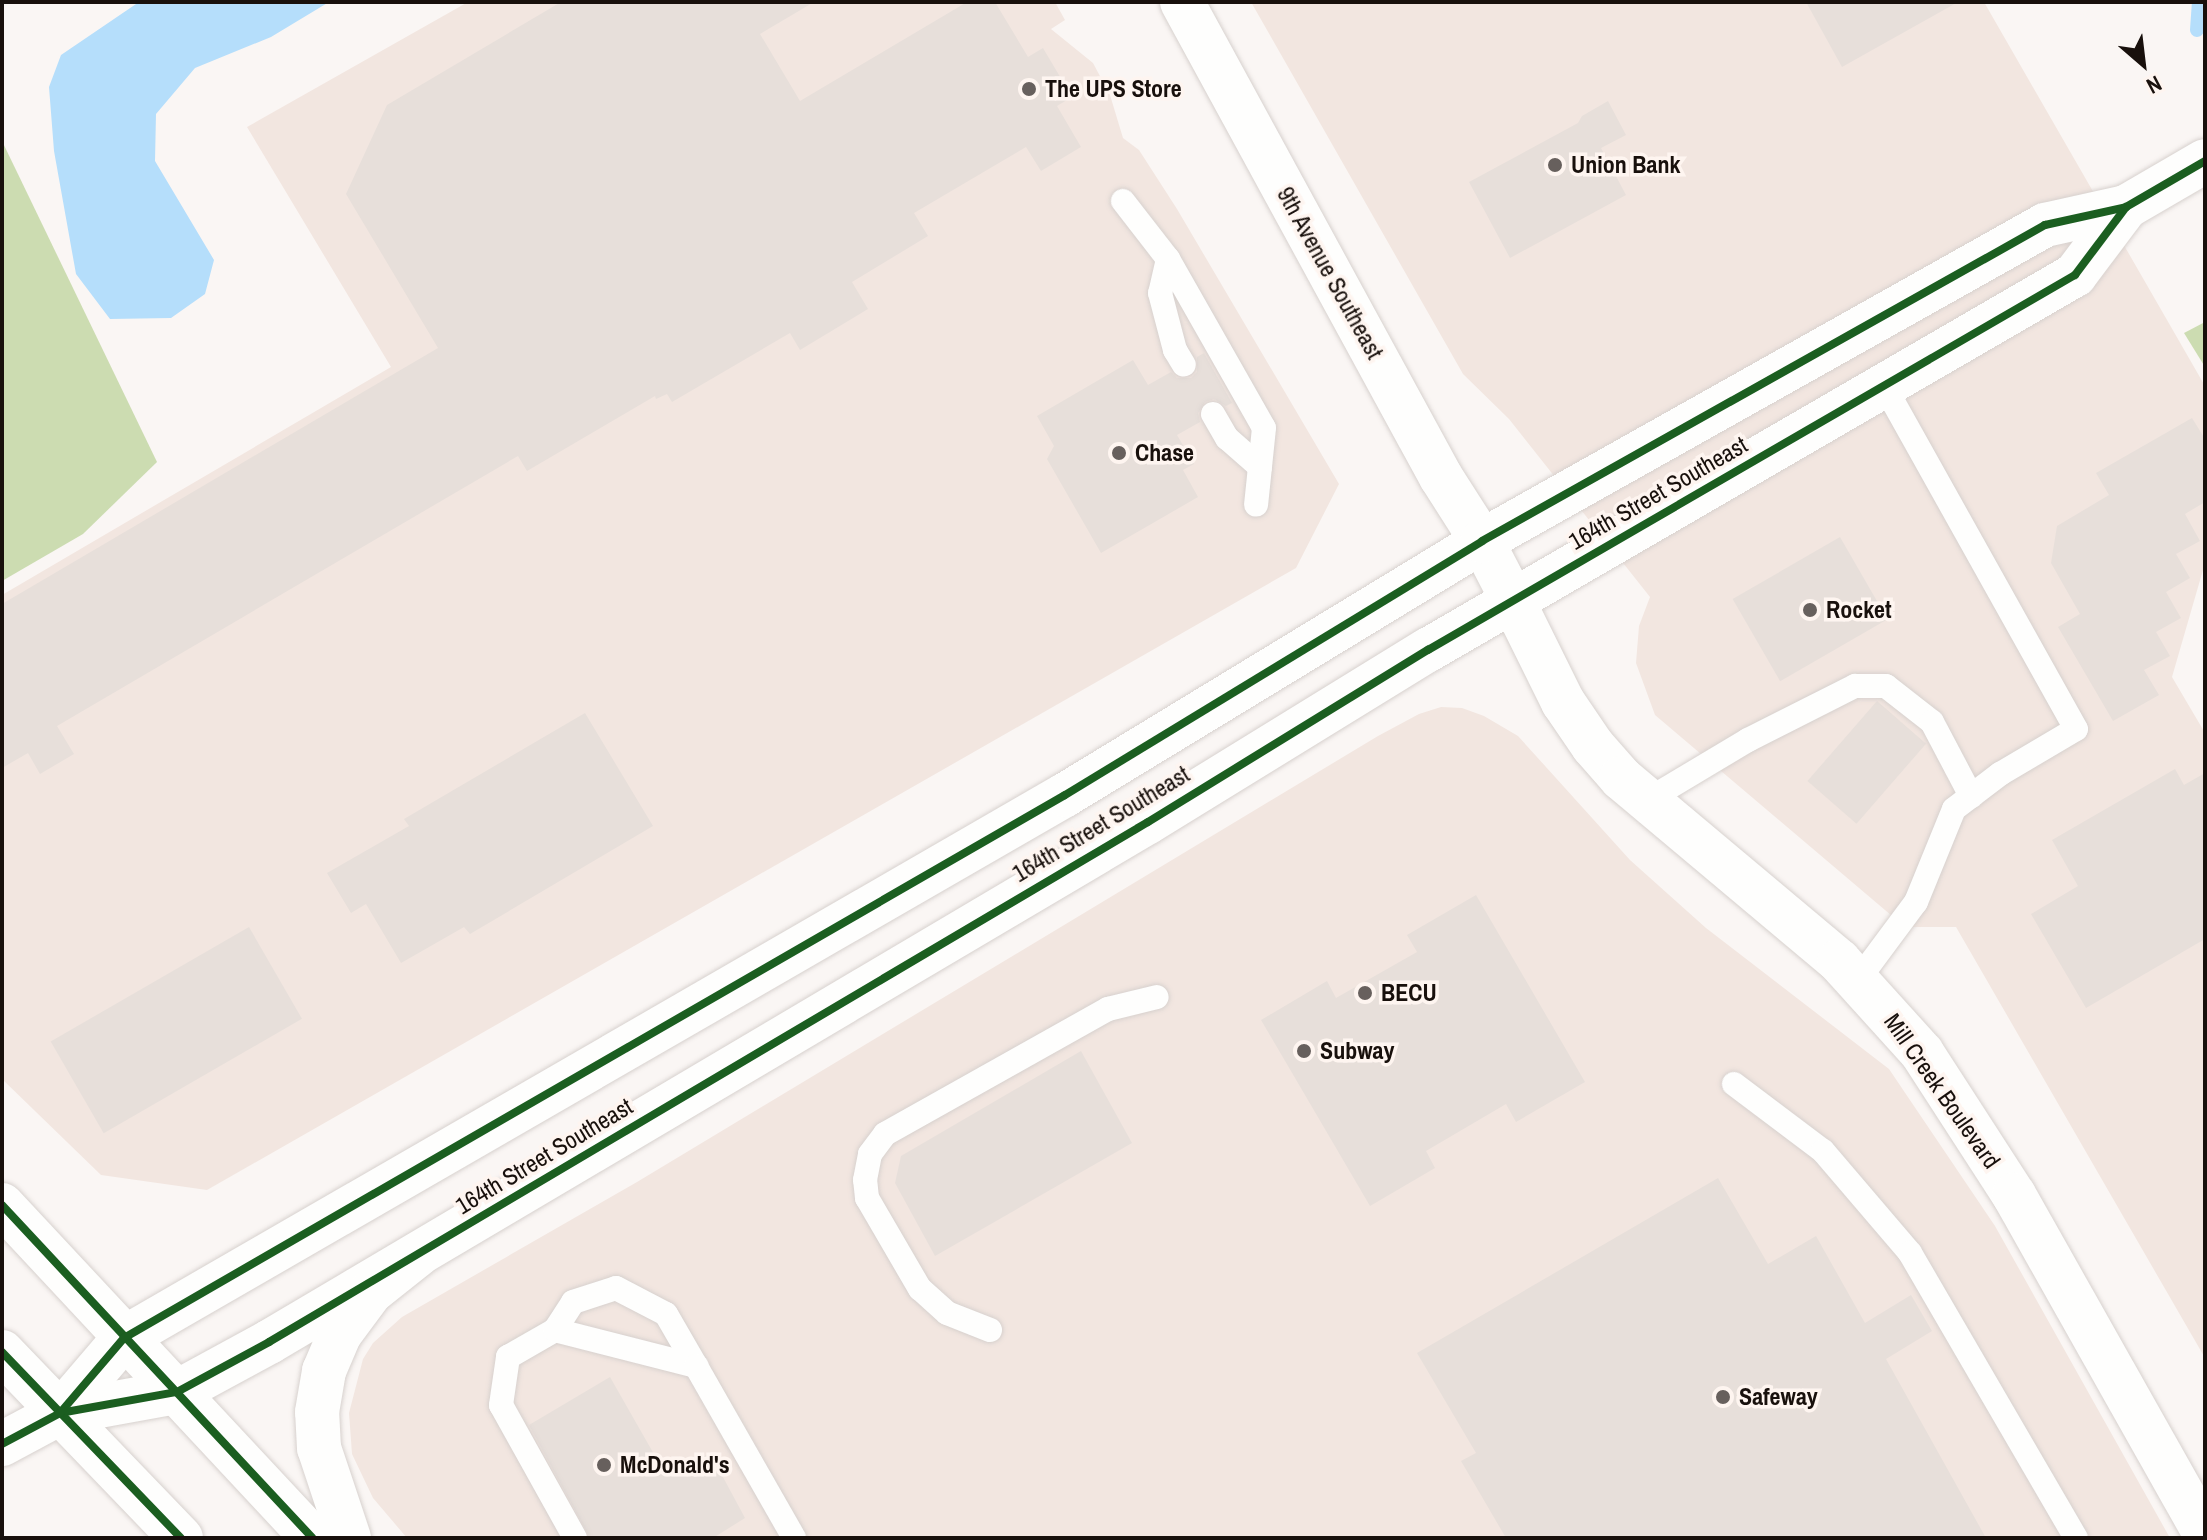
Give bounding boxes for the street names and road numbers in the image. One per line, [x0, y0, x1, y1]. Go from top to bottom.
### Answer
street label: 9th Avenue Southeast [1271, 181, 1389, 365]
street label: 164th Street Southeast [1564, 430, 1752, 556]
street label: 164th Street Southeast [1007, 760, 1195, 888]
street label: Mill Creek Boulevard [1878, 1008, 2006, 1174]
street label: 164th Street Southeast [450, 1092, 638, 1220]

